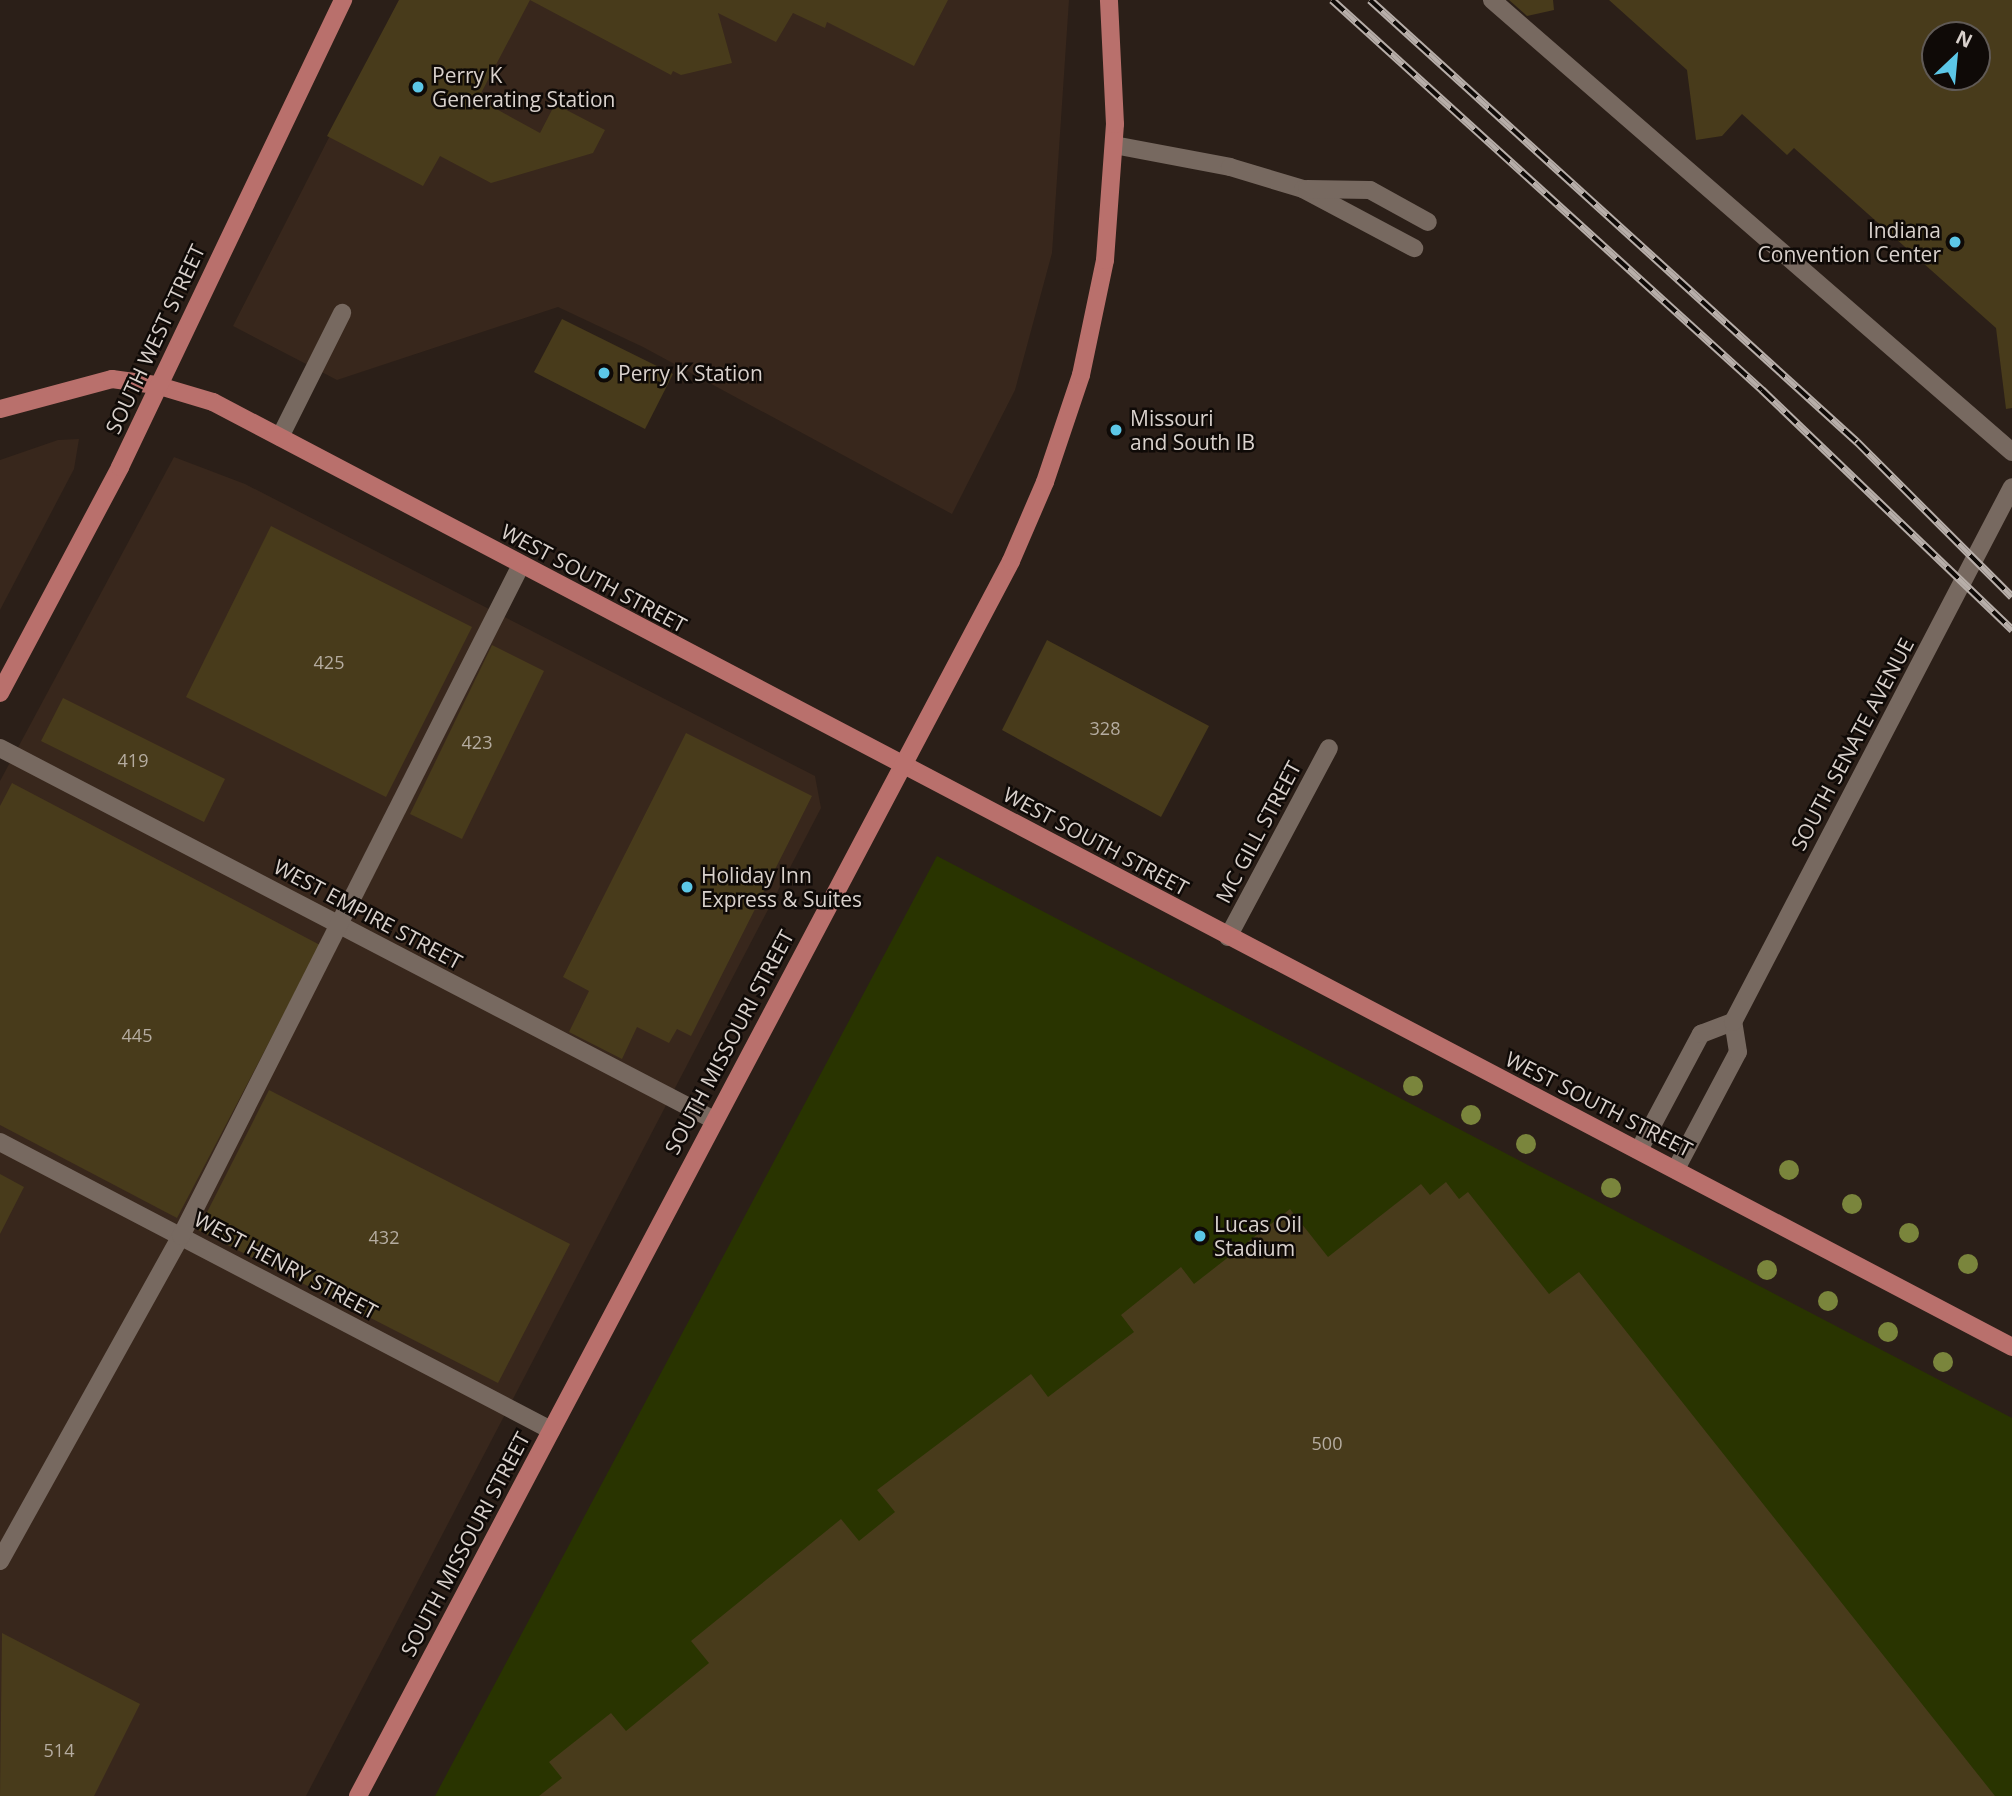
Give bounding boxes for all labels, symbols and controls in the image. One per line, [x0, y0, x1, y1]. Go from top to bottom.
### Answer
north arrow [1921, 21, 1991, 91]
text: N [1952, 24, 1977, 54]
place label: Perry K Generating Station [432, 62, 615, 112]
marker: Perry K Generating Station [410, 79, 426, 95]
place label: Indiana Convention Center [1758, 217, 1941, 267]
marker: Indiana Convention Center [1947, 234, 1963, 250]
street label: SOUTH WEST STREET [100, 240, 210, 438]
place label: Perry K Station [618, 360, 763, 386]
marker: Perry K Station [596, 365, 612, 381]
place label: Missouri and South IB [1130, 405, 1255, 455]
marker: Missouri and South IB [1108, 422, 1124, 438]
street label: WEST SOUTH STREET [497, 518, 691, 638]
street label: SOUTH SENATE AVENUE [1785, 634, 1919, 854]
house number: 425 [314, 651, 344, 673]
house number: 328 [1090, 717, 1120, 739]
house number: 423 [462, 731, 492, 753]
house number: 419 [118, 749, 148, 771]
street label: MC GILL STREET [1210, 757, 1306, 907]
street label: WEST SOUTH STREET [999, 781, 1193, 901]
street label: WEST EMPIRE STREET [270, 854, 466, 974]
place label: Holiday Inn Express & Suites [701, 862, 862, 912]
marker: Holiday Inn Express & Suites [679, 879, 695, 895]
street label: SOUTH MISSOURI STREET [659, 926, 799, 1158]
house number: 445 [122, 1024, 152, 1046]
street label: WEST SOUTH STREET [1501, 1046, 1697, 1162]
street label: WEST HENRY STREET [190, 1206, 382, 1324]
place label: Lucas Oil Stadium [1214, 1211, 1302, 1261]
house number: 432 [369, 1226, 399, 1248]
marker: Lucas Oil Stadium [1192, 1228, 1208, 1244]
street label: SOUTH MISSOURI STREET [395, 1428, 535, 1660]
house number: 500 [1312, 1432, 1342, 1454]
house number: 514 [44, 1739, 74, 1761]

